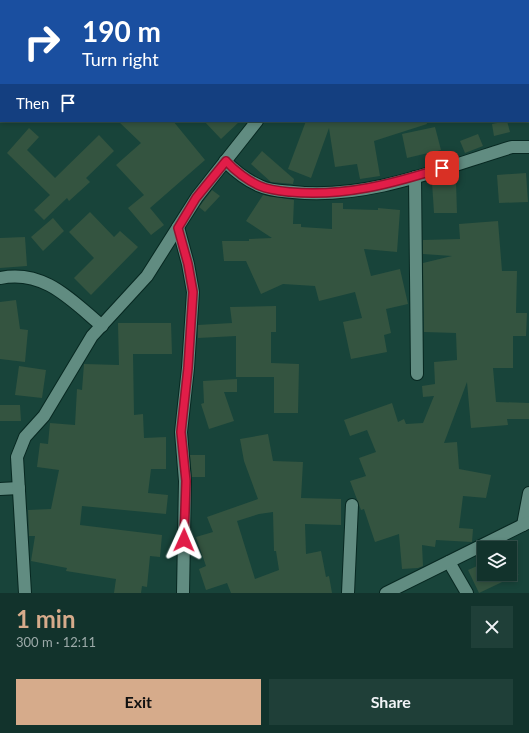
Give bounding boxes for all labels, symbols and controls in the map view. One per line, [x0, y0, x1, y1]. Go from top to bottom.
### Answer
text: 190 m [82, 14, 161, 48]
icon: right [16, 16, 68, 68]
text: Turn right [82, 48, 159, 70]
icon: arrive [57, 92, 79, 114]
text: Then [16, 94, 49, 112]
pin [425, 151, 459, 185]
icon: arrive [431, 157, 453, 179]
position arrow [163, 519, 205, 561]
map controls [477, 541, 517, 581]
button: layers [477, 541, 517, 581]
text: 1 min [16, 604, 76, 633]
button: close [471, 606, 513, 648]
text: 300 m · 12:11 [16, 634, 96, 650]
button: Exit [16, 679, 261, 725]
button: Share [269, 679, 513, 725]

